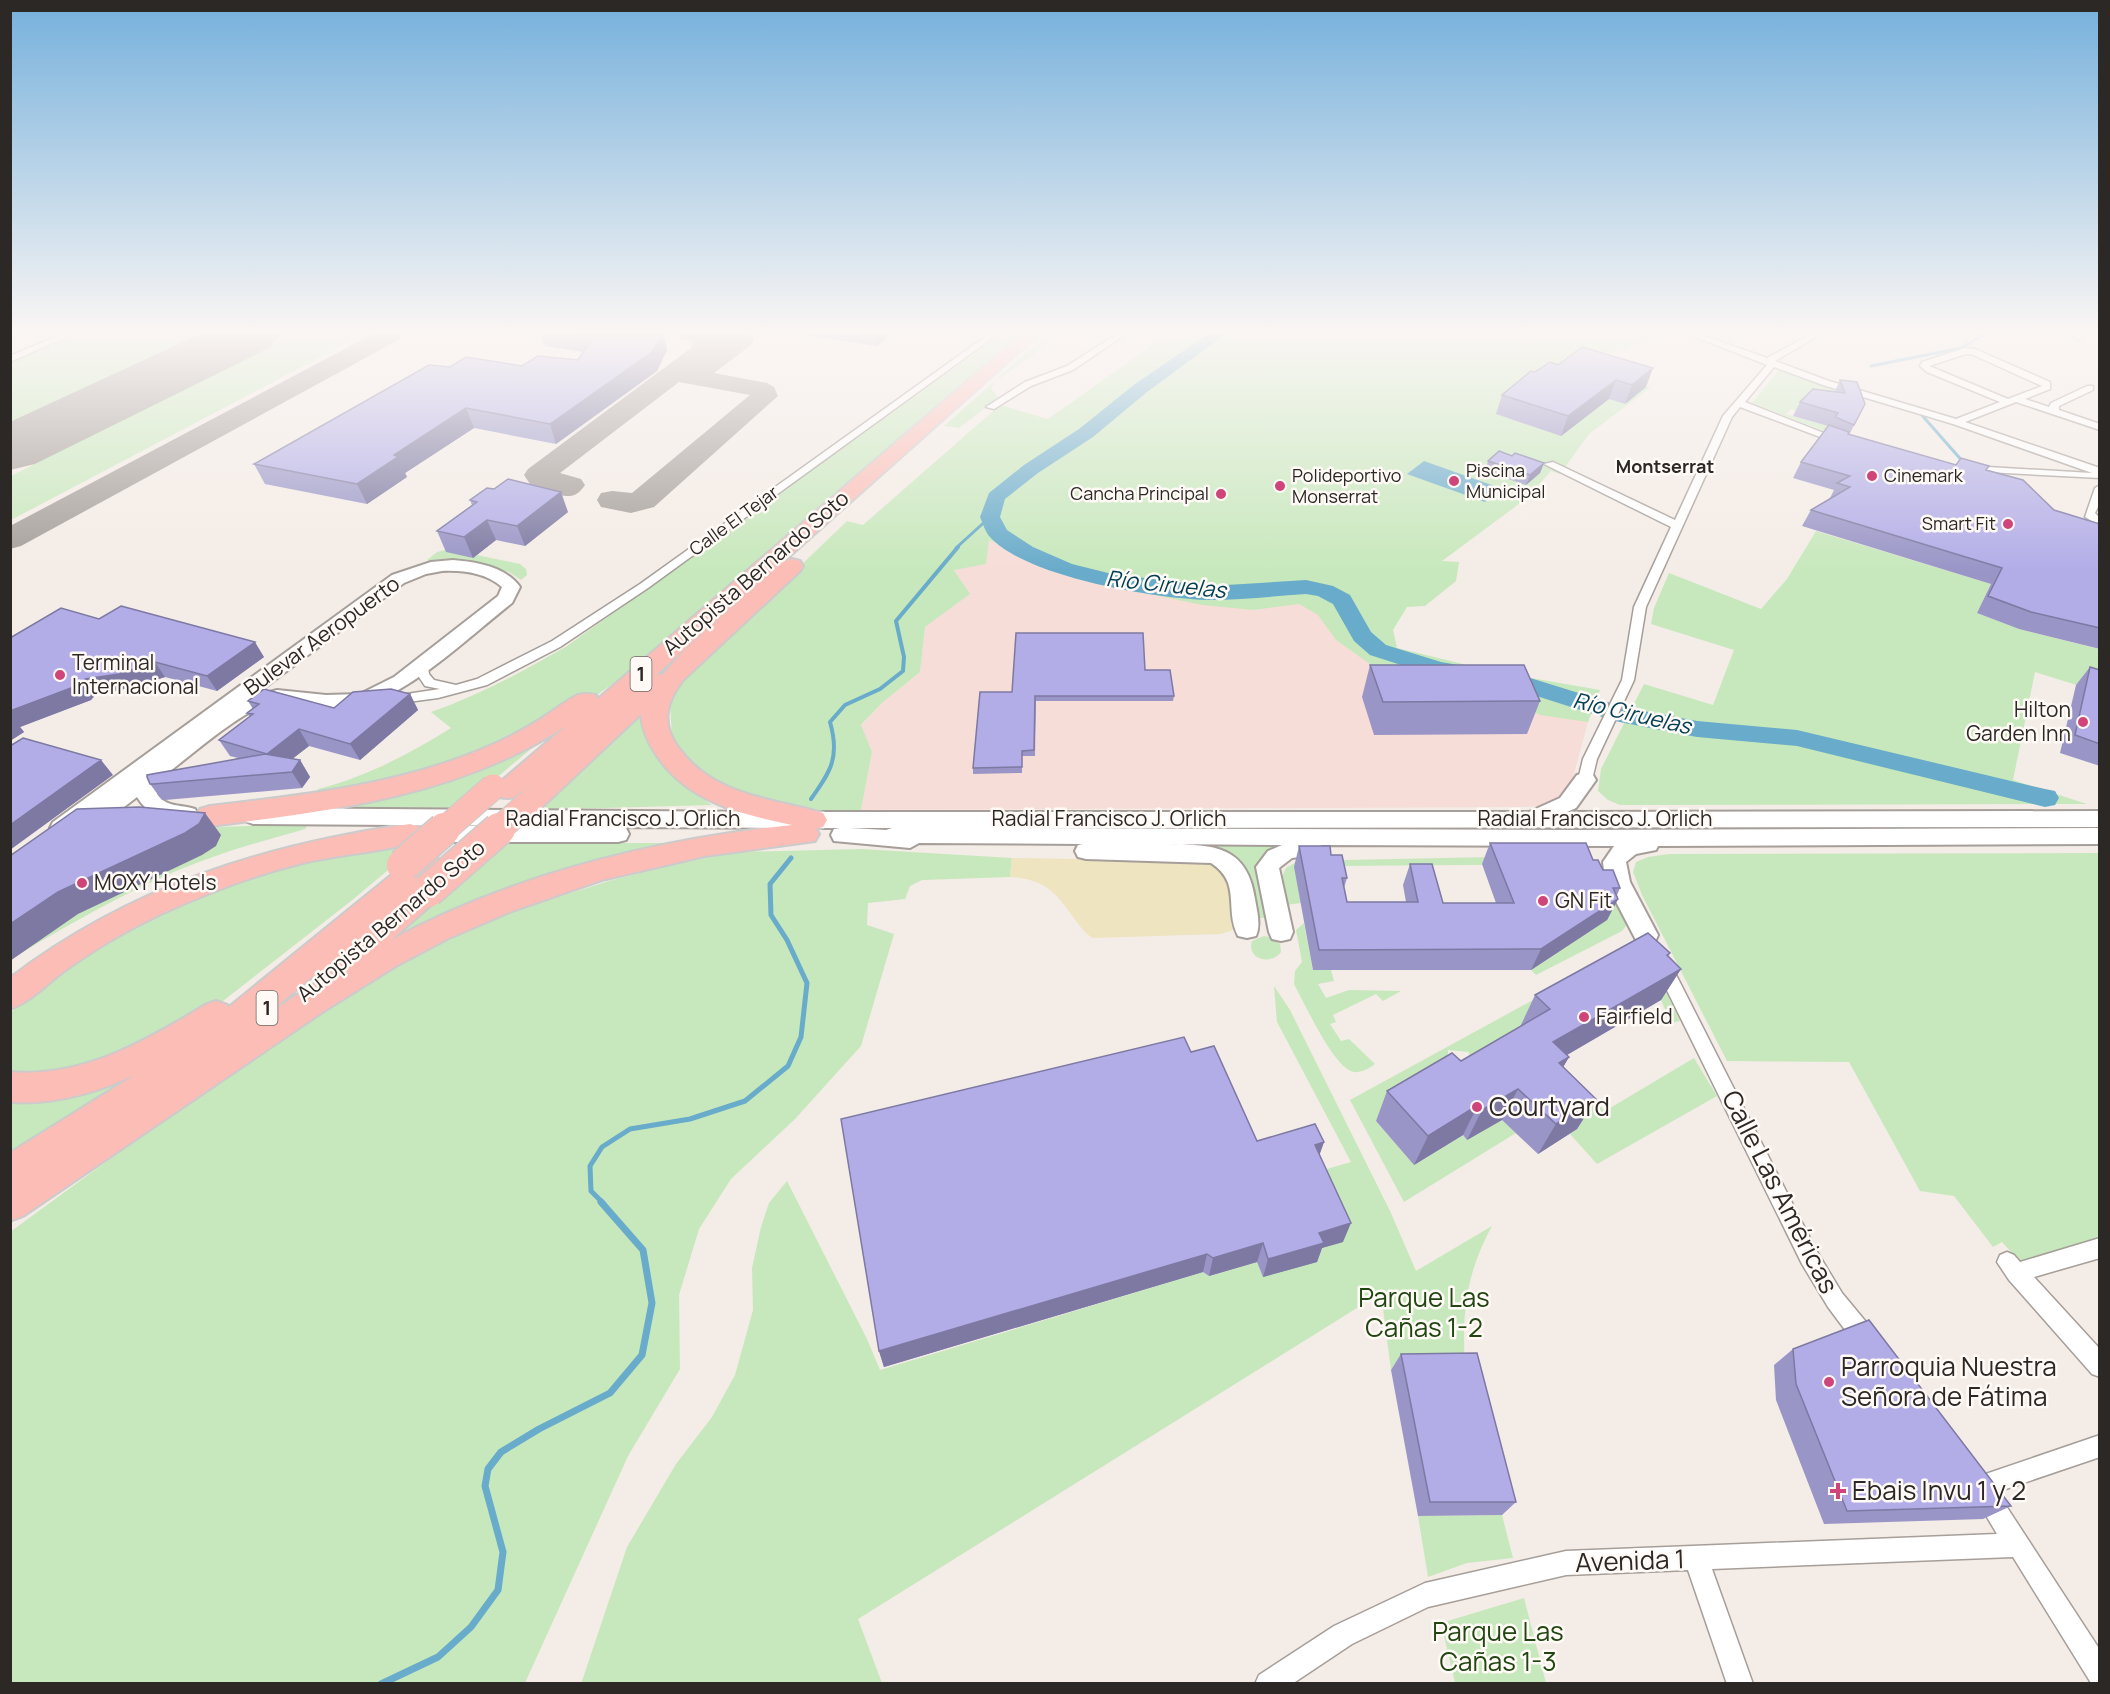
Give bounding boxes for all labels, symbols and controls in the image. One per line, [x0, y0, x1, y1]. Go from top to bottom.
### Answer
district label: Montserrat [1616, 454, 1714, 478]
place label: Piscina Municipal [1466, 458, 1545, 503]
place label: Polideportivo Monserrat [1292, 463, 1401, 508]
place label: Cinemark [1884, 463, 1964, 487]
marker: Cinemark [1865, 469, 1879, 483]
marker: Piscina Municipal [1447, 474, 1461, 488]
marker: Polideportivo Monserrat [1273, 479, 1287, 493]
street label: Calle El Tejar [684, 480, 783, 561]
place label: Cancha Principal [1070, 481, 1209, 505]
street label: Autopista Bernardo Soto [656, 484, 854, 661]
marker: Cancha Principal [1214, 487, 1228, 501]
place label: Smart Fit [1922, 511, 1996, 535]
marker: Smart Fit [2001, 517, 2015, 531]
water label: Río Ciruelas [1105, 563, 1229, 605]
street label: Bulevar Aeropuerto [238, 569, 405, 701]
place label: Terminal Internacional [72, 648, 199, 700]
road number: 1 [630, 657, 652, 691]
marker: Terminal Internacional [53, 668, 67, 682]
water label: Río Ciruelas [1570, 685, 1695, 741]
place label: Hilton Garden Inn [1966, 695, 2071, 747]
marker: Hilton Garden Inn [2076, 715, 2090, 729]
street label: Radial Francisco J. Orlich [506, 804, 740, 832]
street label: Radial Francisco J. Orlich [992, 804, 1226, 832]
street label: Radial Francisco J. Orlich [1478, 804, 1712, 832]
street label: Autopista Bernardo Soto [290, 833, 490, 1007]
place label: MOXY Hotels [94, 868, 217, 896]
marker: MOXY Hotels [75, 876, 89, 890]
place label: GN Fit [1555, 886, 1612, 914]
marker: GN Fit [1536, 894, 1550, 908]
road number: 1 [256, 991, 278, 1025]
place label: Fairfield [1596, 1002, 1673, 1030]
marker: Fairfield [1577, 1010, 1591, 1024]
street label: Calle Las Américas [1714, 1084, 1848, 1299]
place label: Courtyard [1489, 1088, 1610, 1124]
marker: Courtyard [1470, 1100, 1484, 1114]
park label: Parque Las Cañas 1-2 [1358, 1279, 1490, 1345]
place label: Parroquia Nuestra Señora de Fátima [1841, 1348, 2057, 1414]
marker: Parroquia Nuestra Señora de Fátima [1822, 1375, 1836, 1389]
place label: Ebais Invu 1 y 2 [1852, 1472, 2026, 1508]
marker: Ebais Invu 1 y 2 [1829, 1482, 1847, 1500]
street label: Avenida 1 [1575, 1540, 1685, 1580]
park label: Parque Las Cañas 1-3 [1432, 1613, 1564, 1679]

